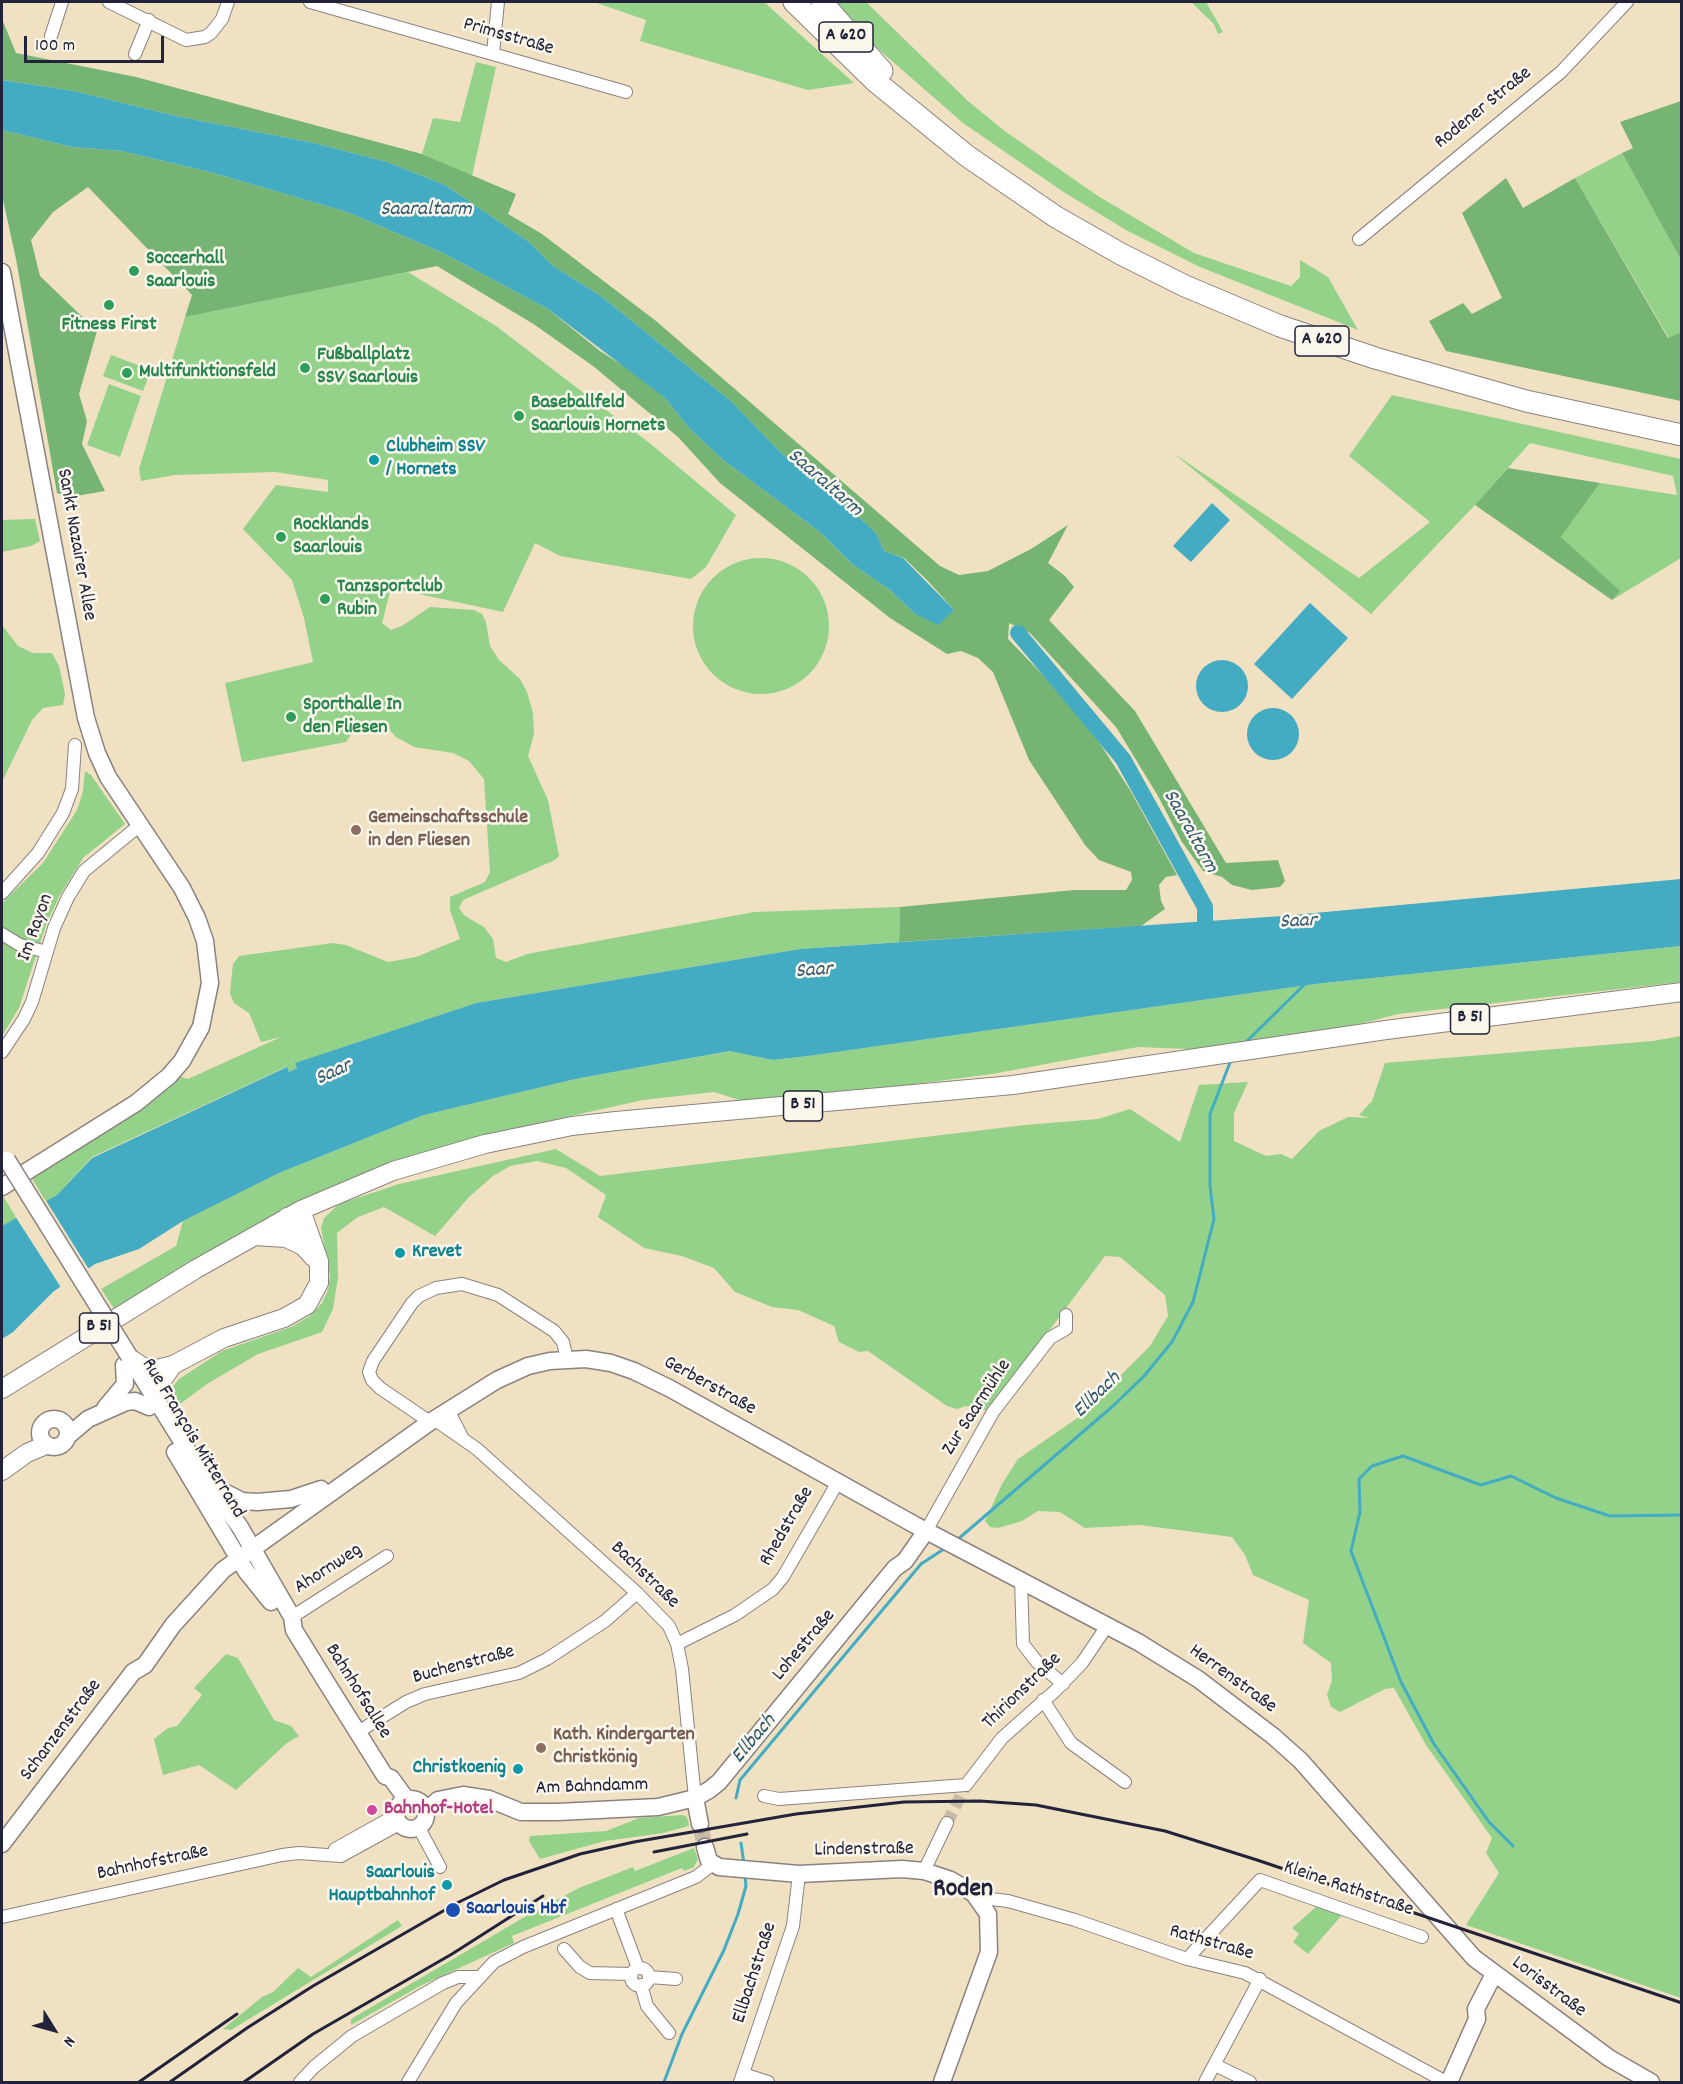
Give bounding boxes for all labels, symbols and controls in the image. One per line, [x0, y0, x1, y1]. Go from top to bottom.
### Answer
street label: Primsstraße [460, 14, 556, 62]
road number: A 620 [819, 22, 873, 52]
scale bar [27, 24, 166, 62]
text: 100 m [35, 34, 75, 59]
street label: Rodener Straße [1431, 62, 1537, 156]
water label: Saaraltarm [380, 198, 472, 224]
place label: Soccerhall Saarlouis [146, 248, 224, 295]
marker: Soccerhall Saarlouis [127, 264, 141, 278]
marker: Fitness First [102, 298, 116, 312]
place label: Fitness First [61, 314, 157, 338]
road number: A 620 [1295, 326, 1349, 356]
place label: Fußballplatz SSV Saarlouis [317, 344, 418, 391]
place label: Multifunktionsfeld [139, 361, 276, 385]
marker: Fußballplatz SSV Saarlouis [298, 361, 312, 375]
marker: Multifunktionsfeld [120, 366, 134, 380]
place label: Baseballfeld Saarlouis Hornets [531, 392, 665, 439]
marker: Baseballfeld Saarlouis Hornets [512, 409, 526, 423]
place label: Clubheim SSV / Hornets [386, 436, 485, 483]
water label: Saaraltarm [781, 445, 867, 523]
marker: Clubheim SSV / Hornets [367, 453, 381, 467]
street label: Sankt Nazairer Allee [50, 467, 100, 623]
place label: Rocklands Saarlouis [293, 514, 369, 561]
marker: Rocklands Saarlouis [274, 530, 288, 544]
place label: Tanzsportclub Rubin [337, 576, 443, 623]
marker: Tanzsportclub Rubin [318, 592, 332, 606]
place label: Sporthalle In den Fliesen [303, 694, 402, 741]
marker: Sporthalle In den Fliesen [284, 710, 298, 724]
water label: Saaraltarm [1156, 786, 1222, 878]
place label: Gemeinschaftsschule in den Fliesen [368, 807, 528, 854]
marker: Gemeinschaftsschule in den Fliesen [349, 823, 363, 837]
street label: Im Rayon [14, 891, 60, 965]
water label: Saar [1279, 910, 1317, 936]
water label: Saar [795, 958, 833, 986]
road number: B 51 [1450, 1004, 1490, 1034]
water label: Saar [312, 1055, 356, 1093]
road number: B 51 [784, 1091, 822, 1121]
place label: Krevet [412, 1241, 462, 1265]
marker: Krevet [393, 1246, 407, 1260]
road number: B 51 [80, 1313, 118, 1343]
street label: Gerberstraße [659, 1352, 759, 1422]
street label: Rue François Mitterrand [135, 1355, 249, 1523]
street label: Zur Saarmühle [938, 1356, 1018, 1460]
water label: Ellbach [1069, 1367, 1127, 1425]
street label: Rhedstraße [756, 1483, 820, 1571]
street label: Bachstraße [604, 1537, 684, 1615]
street label: Ahornweg [291, 1539, 367, 1601]
street label: Lohestraße [768, 1605, 842, 1687]
street label: Bahnhofsallee [318, 1640, 396, 1744]
street label: Herrenstraße [1183, 1640, 1281, 1720]
street label: Buchenstraße [411, 1641, 517, 1691]
street label: Thirionstraße [978, 1648, 1068, 1736]
street label: Schanzenstraße [16, 1675, 108, 1787]
water label: Ellbach [727, 1710, 783, 1770]
place label: Kath. Kindergarten Christkönig [553, 1724, 695, 1771]
marker: Kath. Kindergarten Christkönig [534, 1741, 548, 1755]
place label: Christkoenig [413, 1757, 506, 1781]
marker: Christkoenig [511, 1762, 525, 1776]
street label: Am Bahndamm [535, 1774, 649, 1802]
place label: Bahnhof-Hotel [384, 1798, 493, 1822]
marker: Bahnhof-Hotel [365, 1803, 379, 1817]
street label: Lindenstraße [814, 1838, 914, 1864]
street label: Bahnhofstraße [95, 1840, 211, 1888]
street label: Kleine Rathstraße [1280, 1857, 1416, 1923]
place label: Saarlouis Hauptbahnhof [329, 1862, 435, 1909]
district label: Roden [933, 1875, 993, 1907]
marker: Saarlouis Hauptbahnhof [440, 1878, 454, 1892]
place label: Saarlouis Hbf [466, 1898, 566, 1922]
marker: Saarlouis Hbf [444, 1901, 462, 1919]
street label: Ellbachstraße [728, 1919, 784, 2027]
street label: Rathstraße [1166, 1921, 1256, 1967]
street label: Lorisstraße [1506, 1952, 1590, 2024]
north arrow [24, 2000, 84, 2060]
text: N [57, 2031, 80, 2051]

